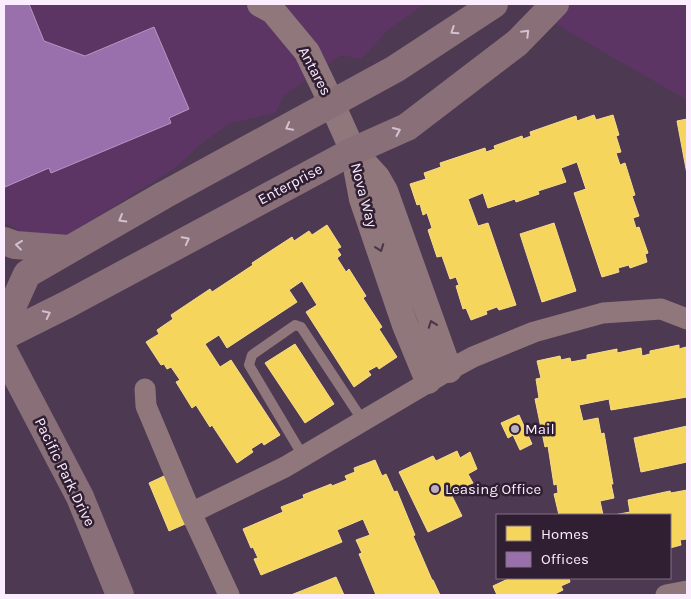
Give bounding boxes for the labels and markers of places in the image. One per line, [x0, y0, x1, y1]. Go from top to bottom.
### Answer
place label: Mail [525, 420, 555, 438]
marker: Mail [509, 423, 521, 435]
place label: Leasing Office [445, 480, 541, 498]
marker: Leasing Office [429, 483, 441, 495]

